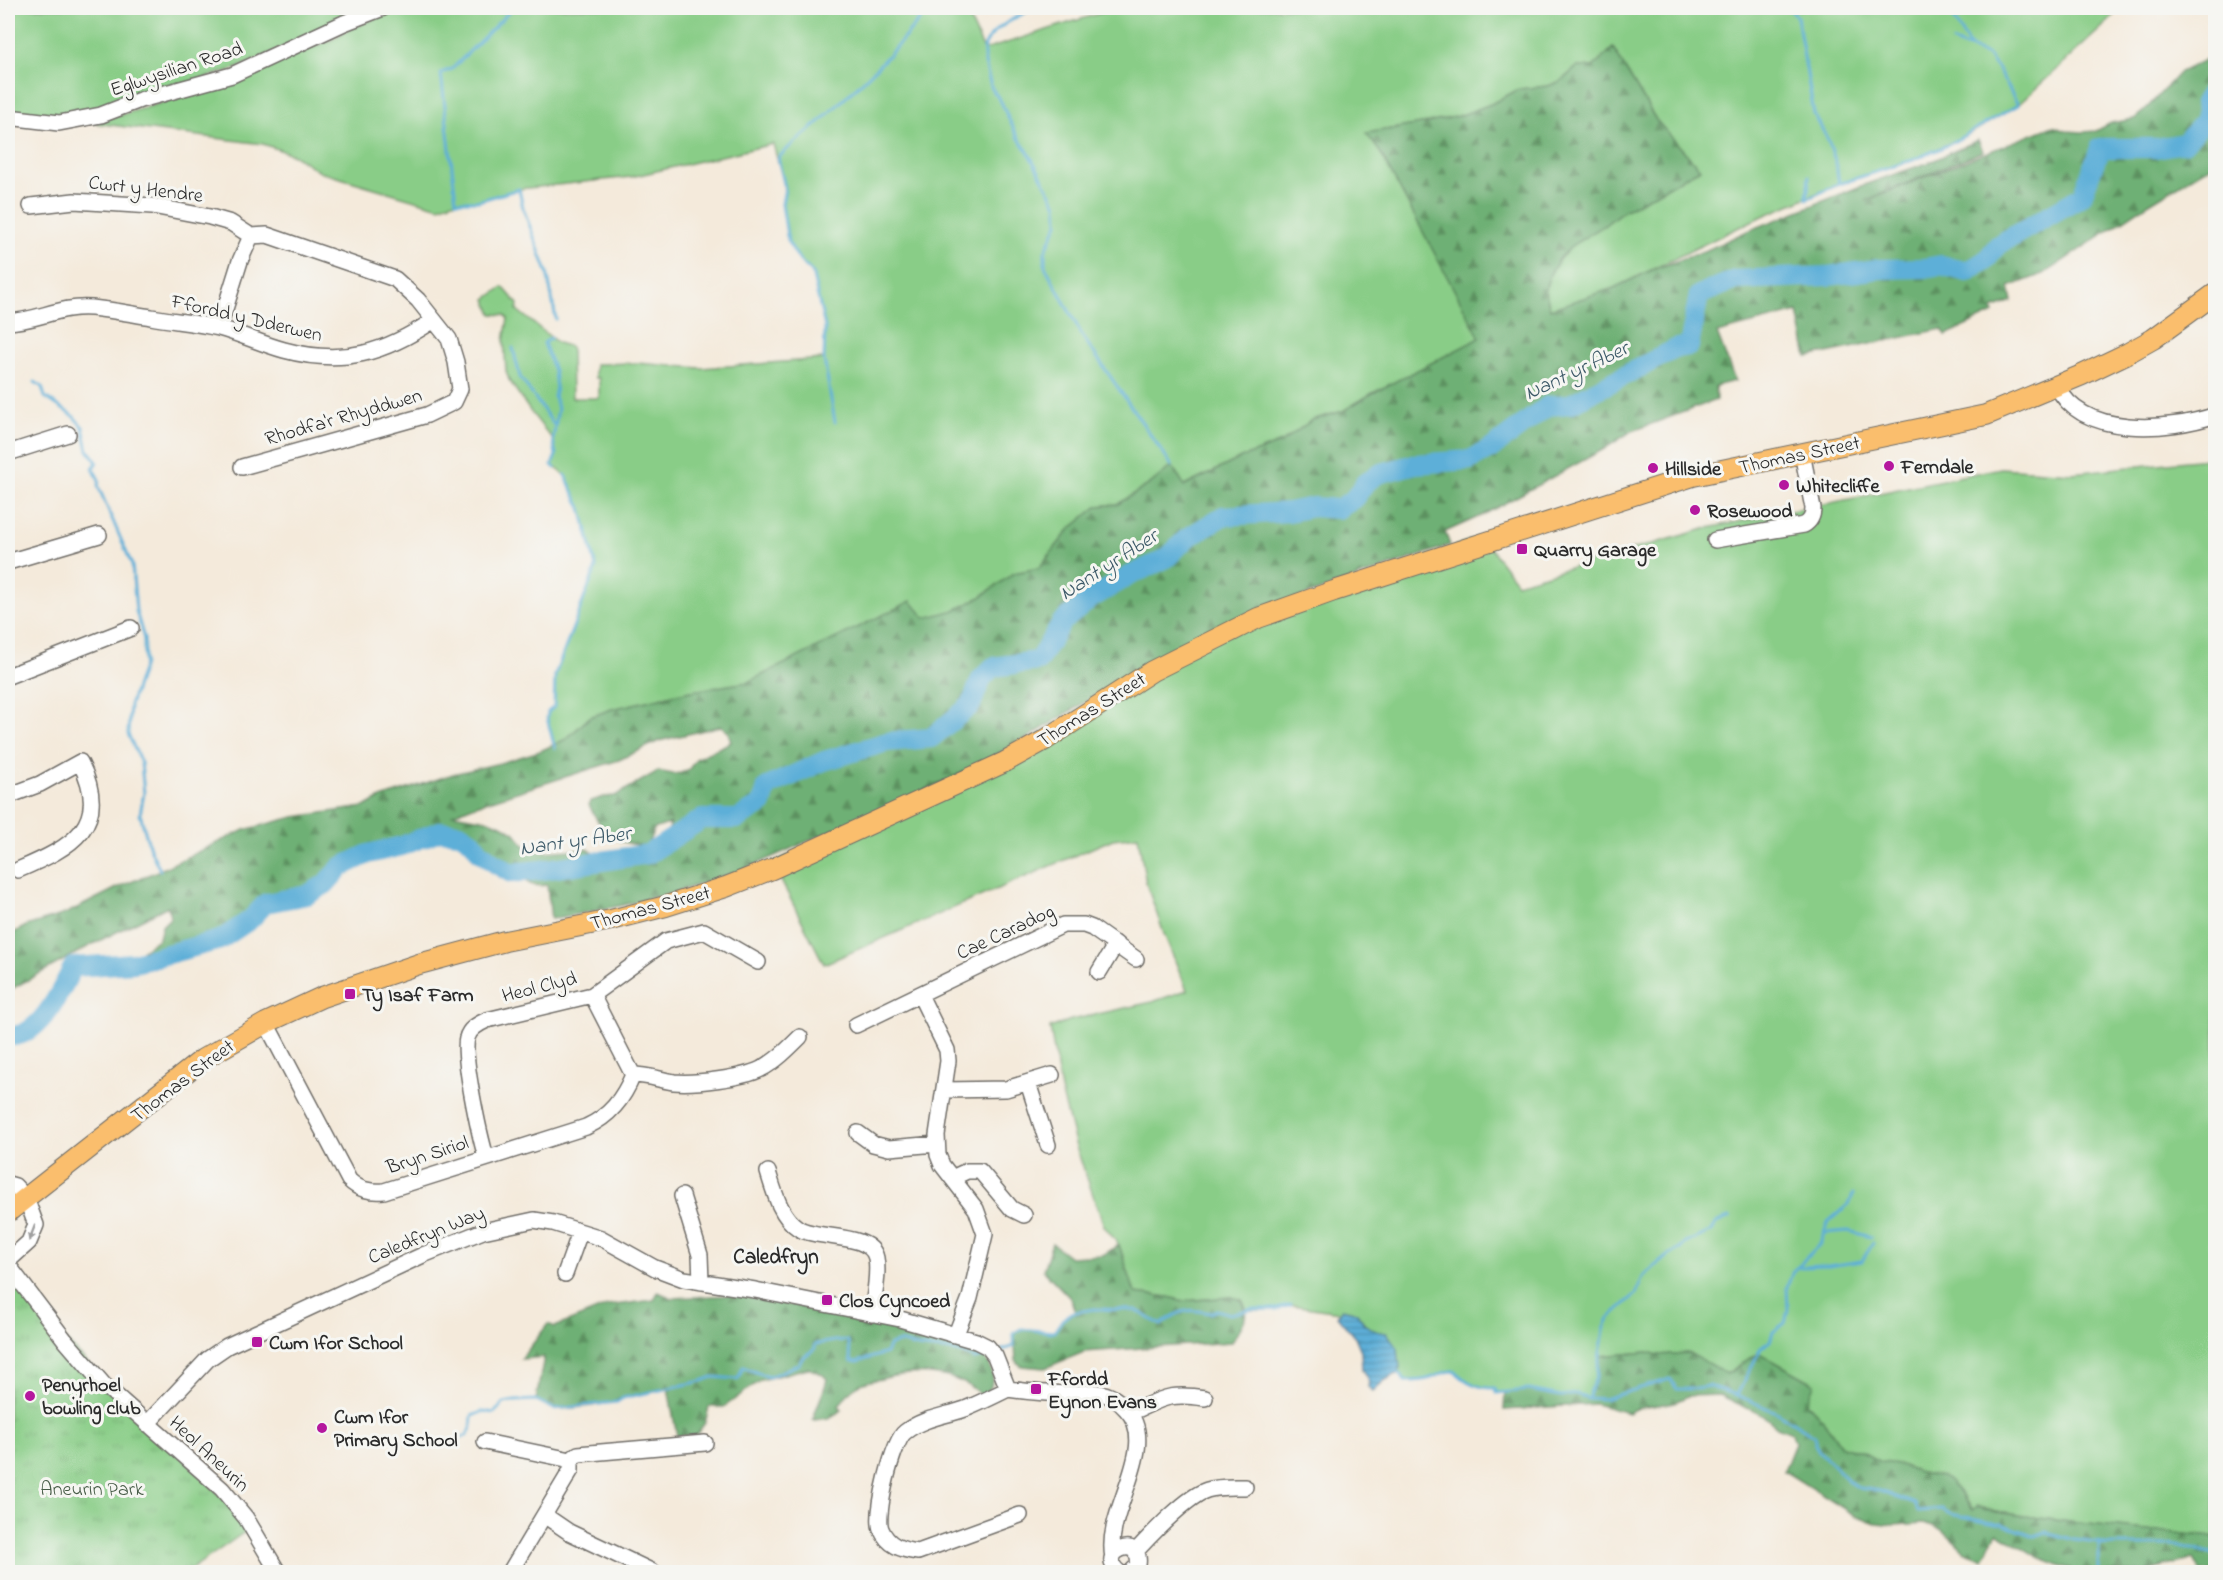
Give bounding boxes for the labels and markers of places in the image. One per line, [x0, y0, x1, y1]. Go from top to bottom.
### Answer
place label: Ferndale [1900, 454, 1974, 483]
place label: Hillside [1665, 456, 1722, 485]
marker: Ferndale [1882, 459, 1896, 473]
marker: Hillside [1646, 461, 1660, 475]
place label: Whitecliffe [1796, 473, 1880, 502]
marker: Whitecliffe [1777, 478, 1791, 492]
place label: Rosewood [1707, 498, 1793, 527]
marker: Rosewood [1688, 503, 1702, 517]
place label: Quarry Garage [1534, 537, 1657, 567]
marker: Quarry Garage [1515, 542, 1529, 556]
place label: Ty Isaf Farm [362, 982, 474, 1012]
marker: Ty Isaf Farm [343, 987, 357, 1001]
place label: Clos Cyncoed [839, 1288, 951, 1318]
marker: Clos Cyncoed [820, 1293, 834, 1307]
place label: Cwm Ifor School [269, 1330, 403, 1359]
marker: Cwm Ifor School [250, 1335, 264, 1349]
place label: Ffordd Eynon Evans [1047, 1366, 1157, 1419]
place label: Penyrhoel bowling club [42, 1372, 141, 1425]
marker: Ffordd Eynon Evans [1029, 1382, 1043, 1396]
marker: Penyrhoel bowling club [23, 1389, 37, 1403]
place label: Cwm Ifor Primary School [334, 1404, 458, 1457]
marker: Cwm Ifor Primary School [315, 1421, 329, 1435]

